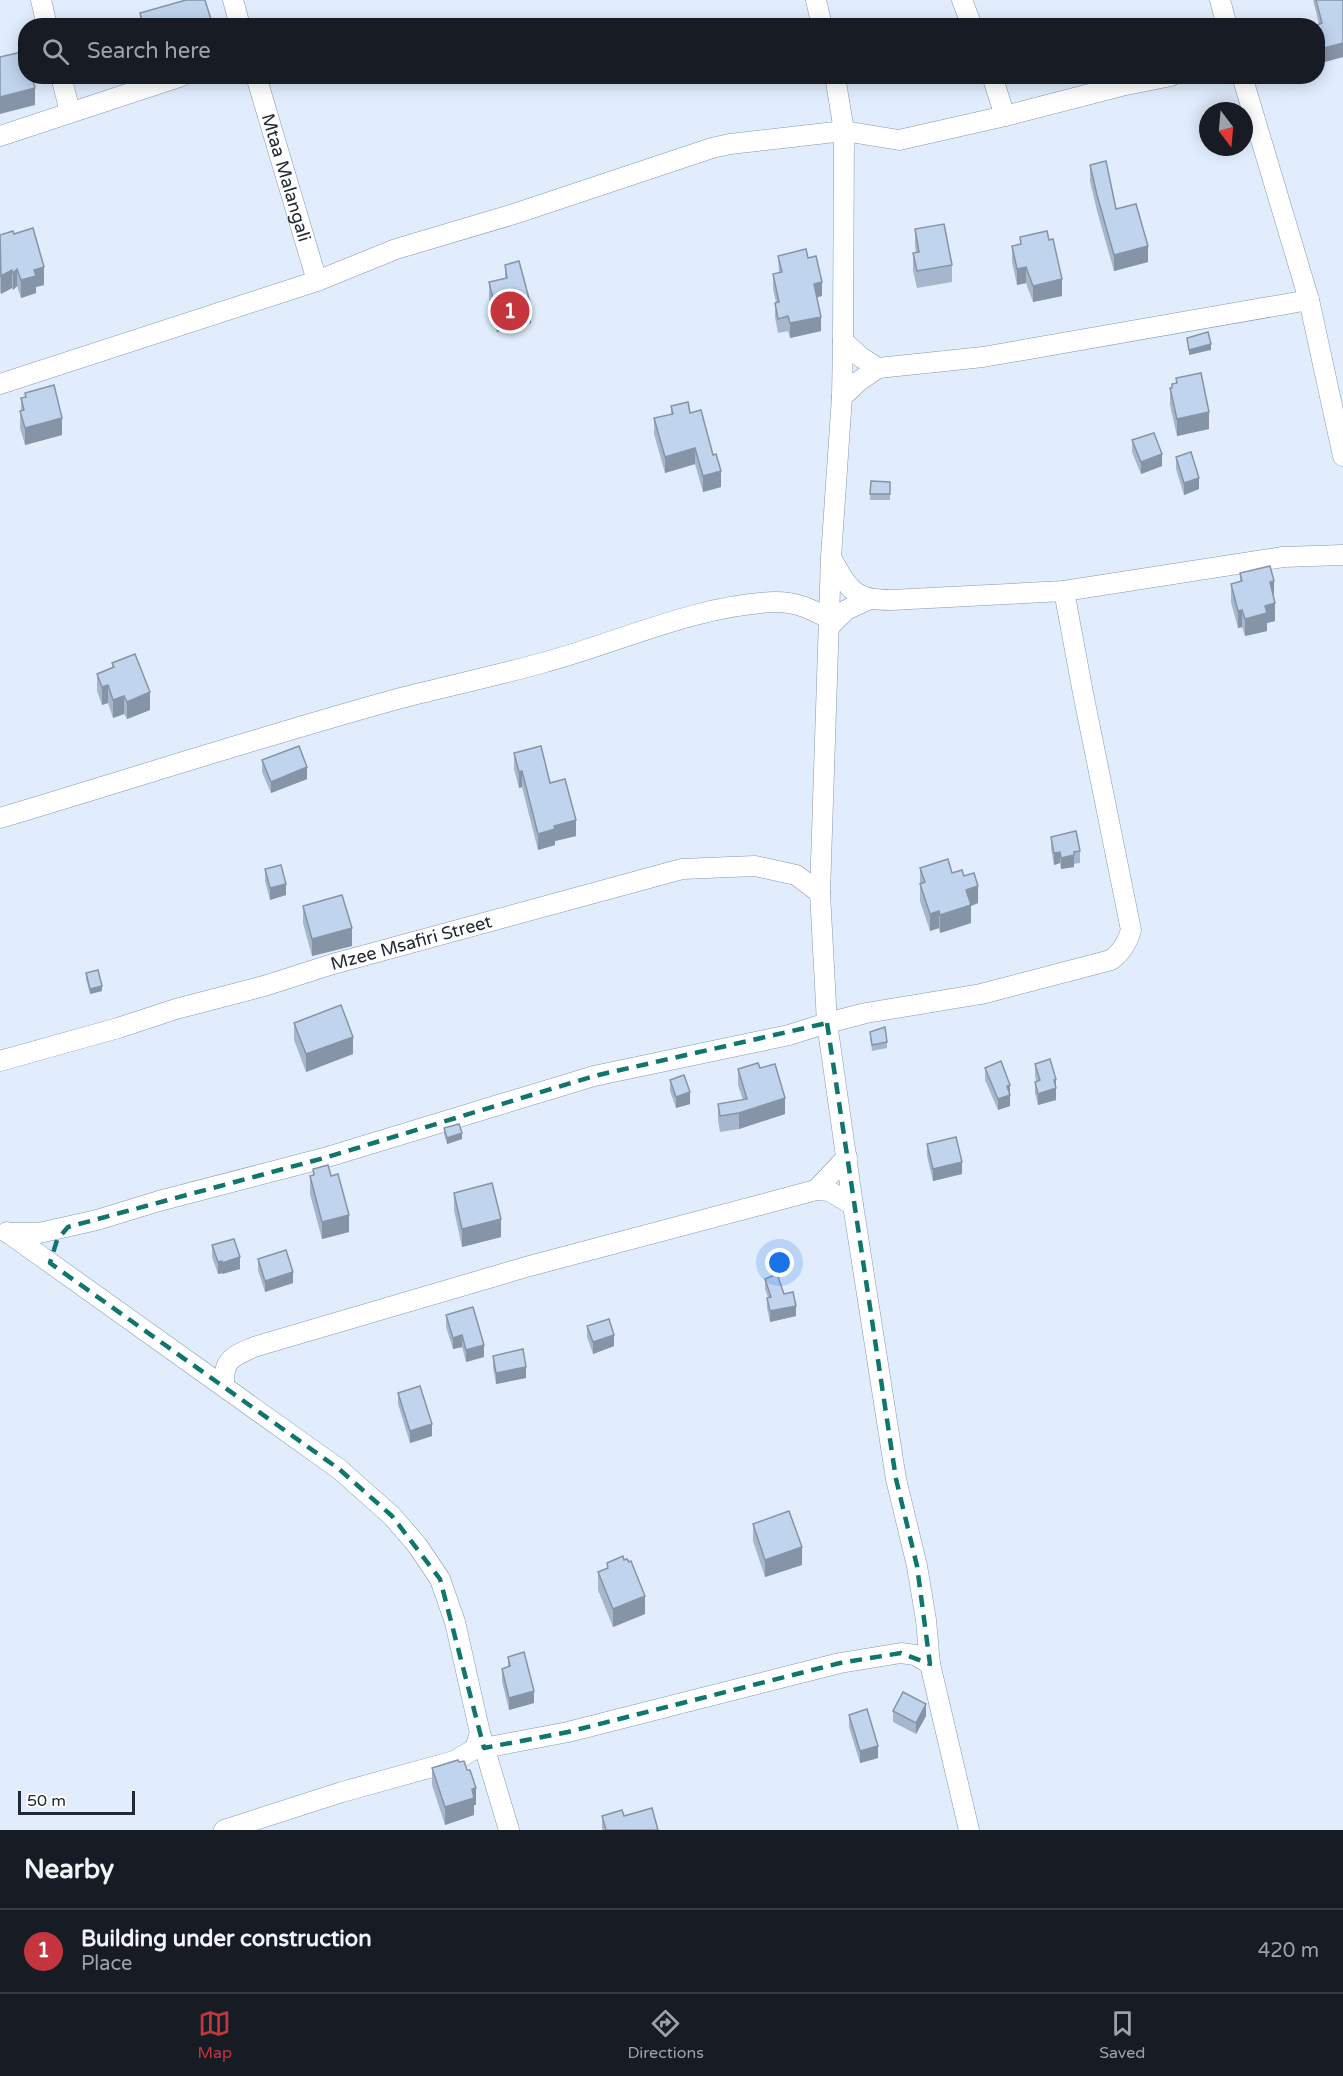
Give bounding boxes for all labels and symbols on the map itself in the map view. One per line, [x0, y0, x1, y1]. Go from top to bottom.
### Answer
north arrow [1199, 102, 1253, 156]
street label: Mtaa Malangali [257, 111, 316, 244]
pin: 1 [490, 288, 530, 334]
street label: Mzee Msafiri Street [328, 910, 494, 975]
your location [765, 1248, 794, 1277]
scale bar [18, 1788, 135, 1816]

